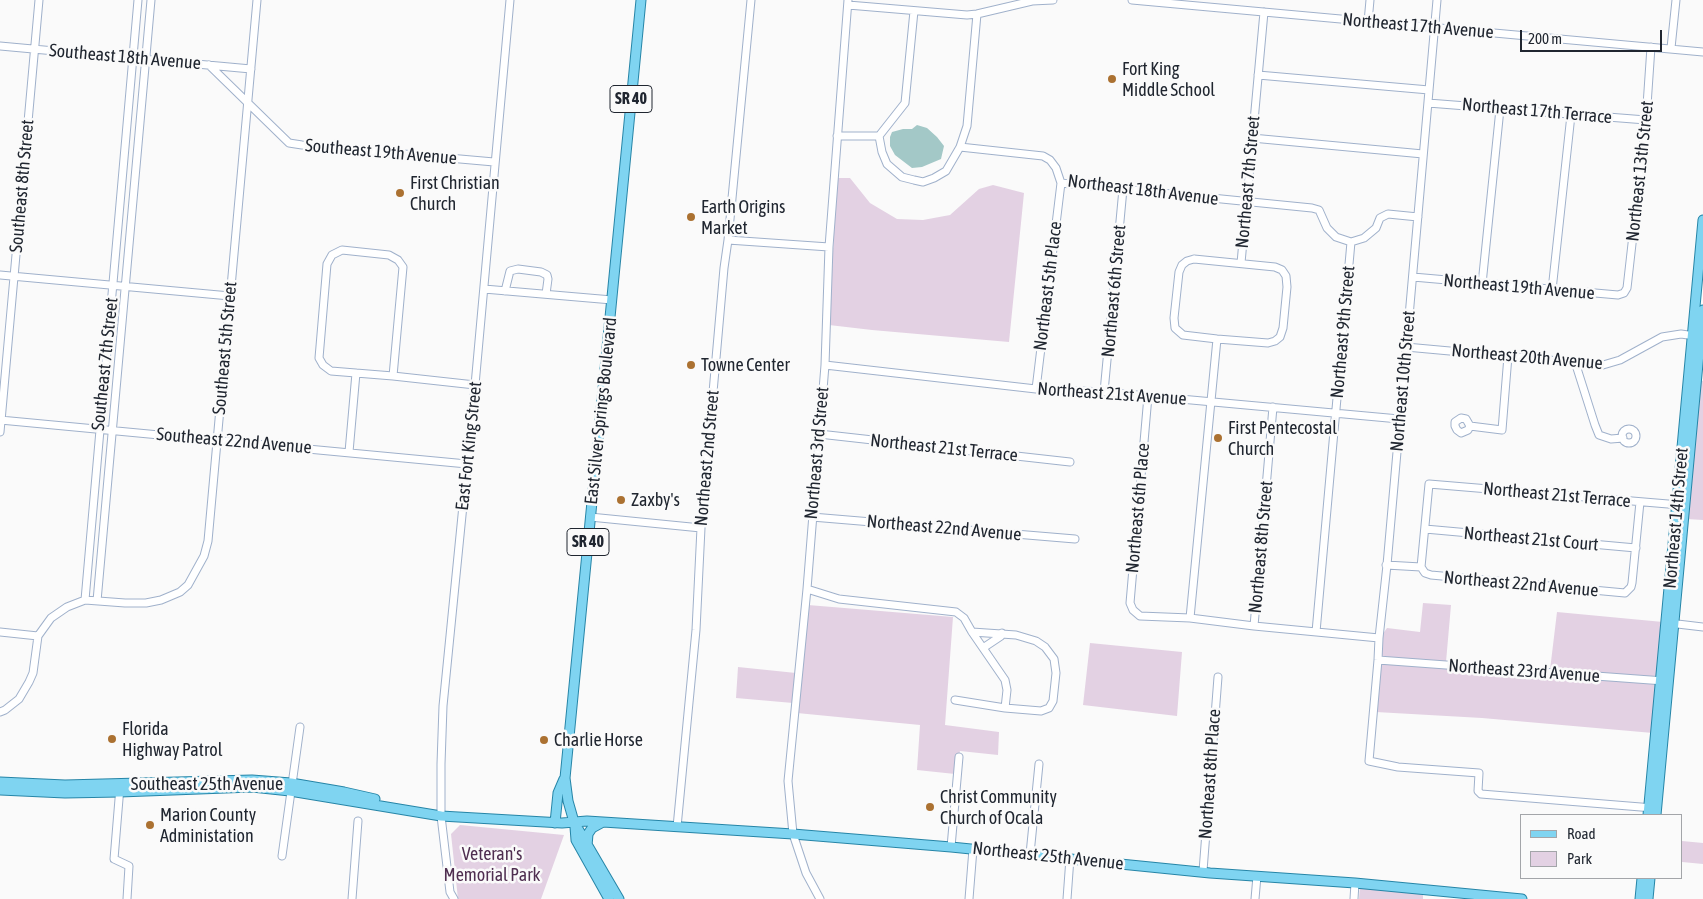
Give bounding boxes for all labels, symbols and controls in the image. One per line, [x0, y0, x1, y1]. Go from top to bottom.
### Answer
street label: Northeast 17th Avenue [1341, 9, 1495, 43]
scale bar [1523, 20, 1666, 52]
text: 200 m [1528, 30, 1562, 47]
street label: Southeast 18th Avenue [48, 40, 202, 74]
place label: Fort King Middle School [1122, 58, 1215, 100]
marker: Fort King Middle School [1106, 73, 1118, 85]
road number: SR 40 [610, 86, 652, 112]
street label: Northeast 17th Terrace [1461, 94, 1613, 128]
street label: Northeast 13th Street [1622, 100, 1658, 242]
street label: Northeast 7th Street [1231, 115, 1265, 249]
street label: Southeast 8th Street [5, 119, 39, 253]
street label: Southeast 19th Avenue [304, 135, 458, 169]
street label: Northeast 18th Avenue [1066, 170, 1220, 210]
place label: First Christian Church [410, 172, 500, 214]
marker: First Christian Church [394, 187, 406, 199]
place label: Earth Origins Market [701, 196, 785, 238]
marker: Earth Origins Market [685, 211, 697, 223]
street label: Northeast 5th Place [1029, 220, 1067, 352]
street label: Northeast 6th Street [1097, 224, 1131, 358]
street label: Northeast 9th Street [1326, 265, 1360, 399]
street label: Northeast 19th Avenue [1442, 270, 1596, 304]
street label: Southeast 5th Street [208, 281, 242, 415]
street label: Southeast 7th Street [87, 296, 123, 432]
street label: Northeast 10th Street [1386, 310, 1420, 452]
street label: East Silver Springs Boulevard [580, 316, 622, 506]
street label: Northeast 20th Avenue [1450, 340, 1604, 374]
place label: Towne Center [701, 354, 790, 376]
marker: Towne Center [685, 359, 697, 371]
street label: Northeast 21st Avenue [1037, 378, 1187, 410]
street label: East Fort King Street [451, 380, 487, 512]
street label: Northeast 3rd Street [800, 386, 834, 520]
street label: Northeast 2nd Street [690, 389, 724, 527]
place label: First Pentecostal Church [1228, 417, 1337, 459]
street label: Southeast 22nd Avenue [156, 423, 312, 459]
street label: Northeast 21st Terrace [869, 430, 1019, 466]
marker: First Pentecostal Church [1212, 432, 1224, 444]
street label: Northeast 6th Place [1122, 442, 1154, 574]
street label: Northeast 14th Street [1659, 447, 1693, 589]
street label: Northeast 21st Terrace [1482, 478, 1632, 512]
street label: Northeast 8th Street [1244, 480, 1278, 614]
place label: Zaxby's [631, 489, 680, 511]
marker: Zaxby's [615, 494, 627, 506]
street label: Northeast 22nd Avenue [866, 510, 1022, 546]
street label: Northeast 21st Court [1463, 522, 1599, 556]
road number: SR 40 [567, 528, 609, 556]
street label: Northeast 22nd Avenue [1443, 566, 1599, 602]
street label: Northeast 23rd Avenue [1448, 655, 1600, 687]
street label: Northeast 8th Place [1195, 708, 1225, 840]
place label: Florida Highway Patrol [122, 718, 222, 761]
place label: Charlie Horse [554, 729, 643, 751]
marker: Florida Highway Patrol [106, 733, 118, 745]
marker: Charlie Horse [538, 734, 550, 746]
street label: Southeast 25th Avenue [131, 773, 283, 795]
place label: Christ Community Church of Ocala [940, 786, 1057, 829]
marker: Christ Community Church of Ocala [924, 801, 936, 813]
place label: Marion County Administation [160, 804, 256, 846]
legend [1520, 814, 1683, 879]
marker: Marion County Administation [144, 819, 156, 831]
text: Road [1567, 825, 1596, 842]
street label: Northeast 25th Avenue [971, 837, 1125, 875]
park label: Veteran's Memorial Park [444, 843, 540, 886]
text: Park [1567, 850, 1592, 867]

